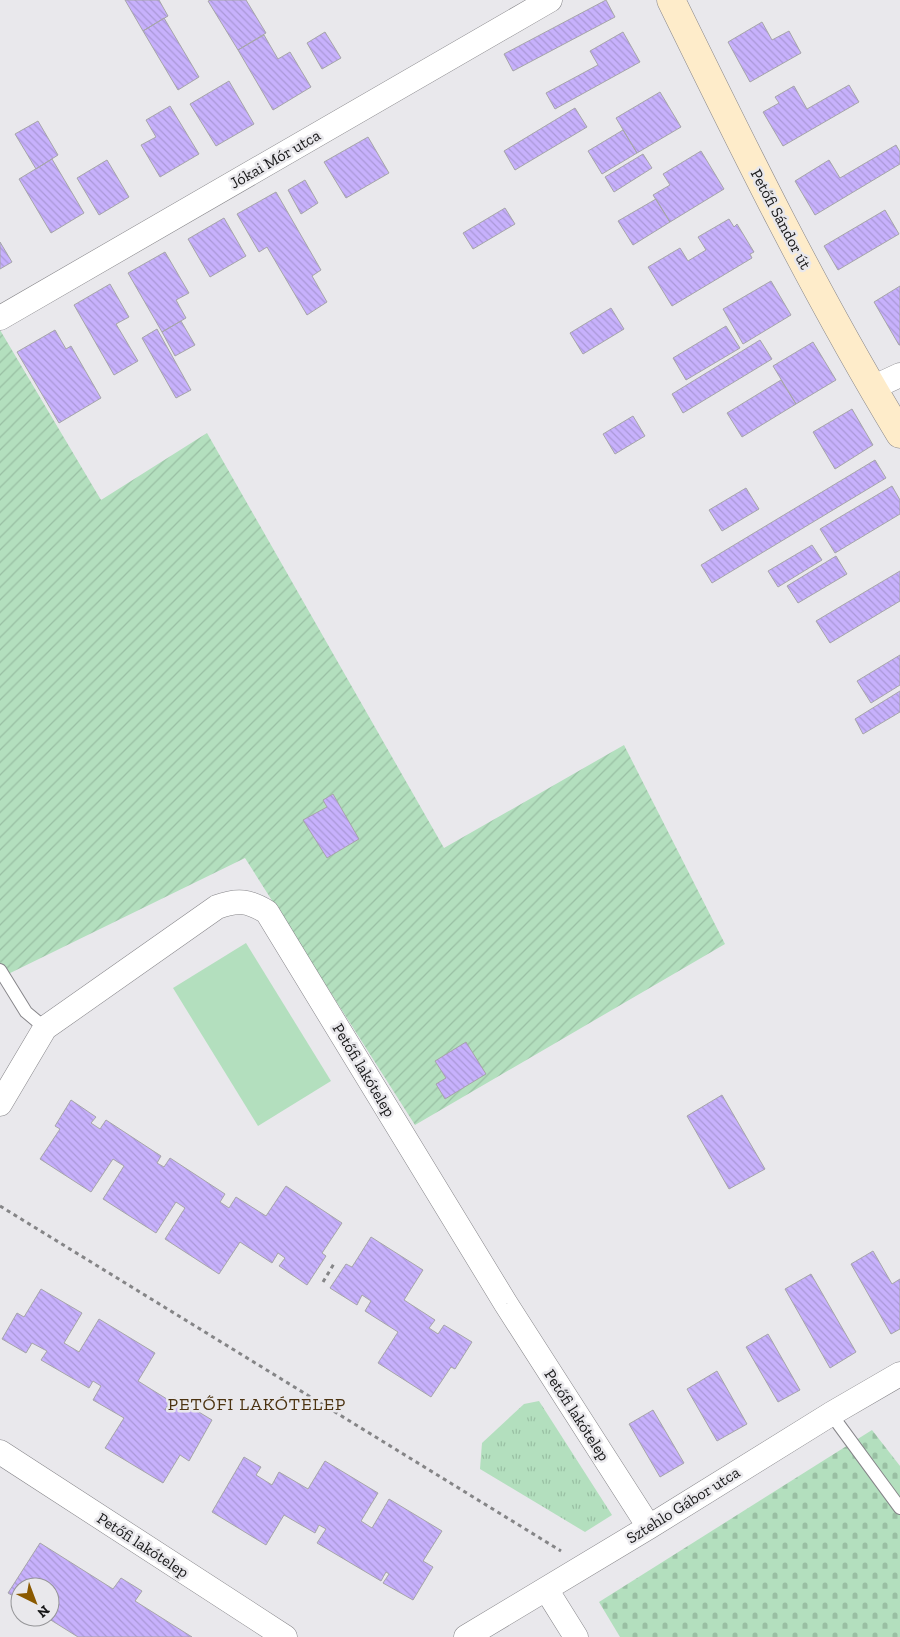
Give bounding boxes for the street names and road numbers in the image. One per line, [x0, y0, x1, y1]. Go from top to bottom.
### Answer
street label: Jókai Mór utca [226, 125, 324, 193]
street label: Petőfi Sándor út [747, 166, 815, 272]
street label: Petőfi lakótelep [329, 1020, 399, 1120]
street label: Petőfi lakótelep [540, 1366, 614, 1465]
street label: Sztehlo Gábor utca [623, 1462, 743, 1548]
street label: Petőfi lakótelep [94, 1508, 193, 1582]

